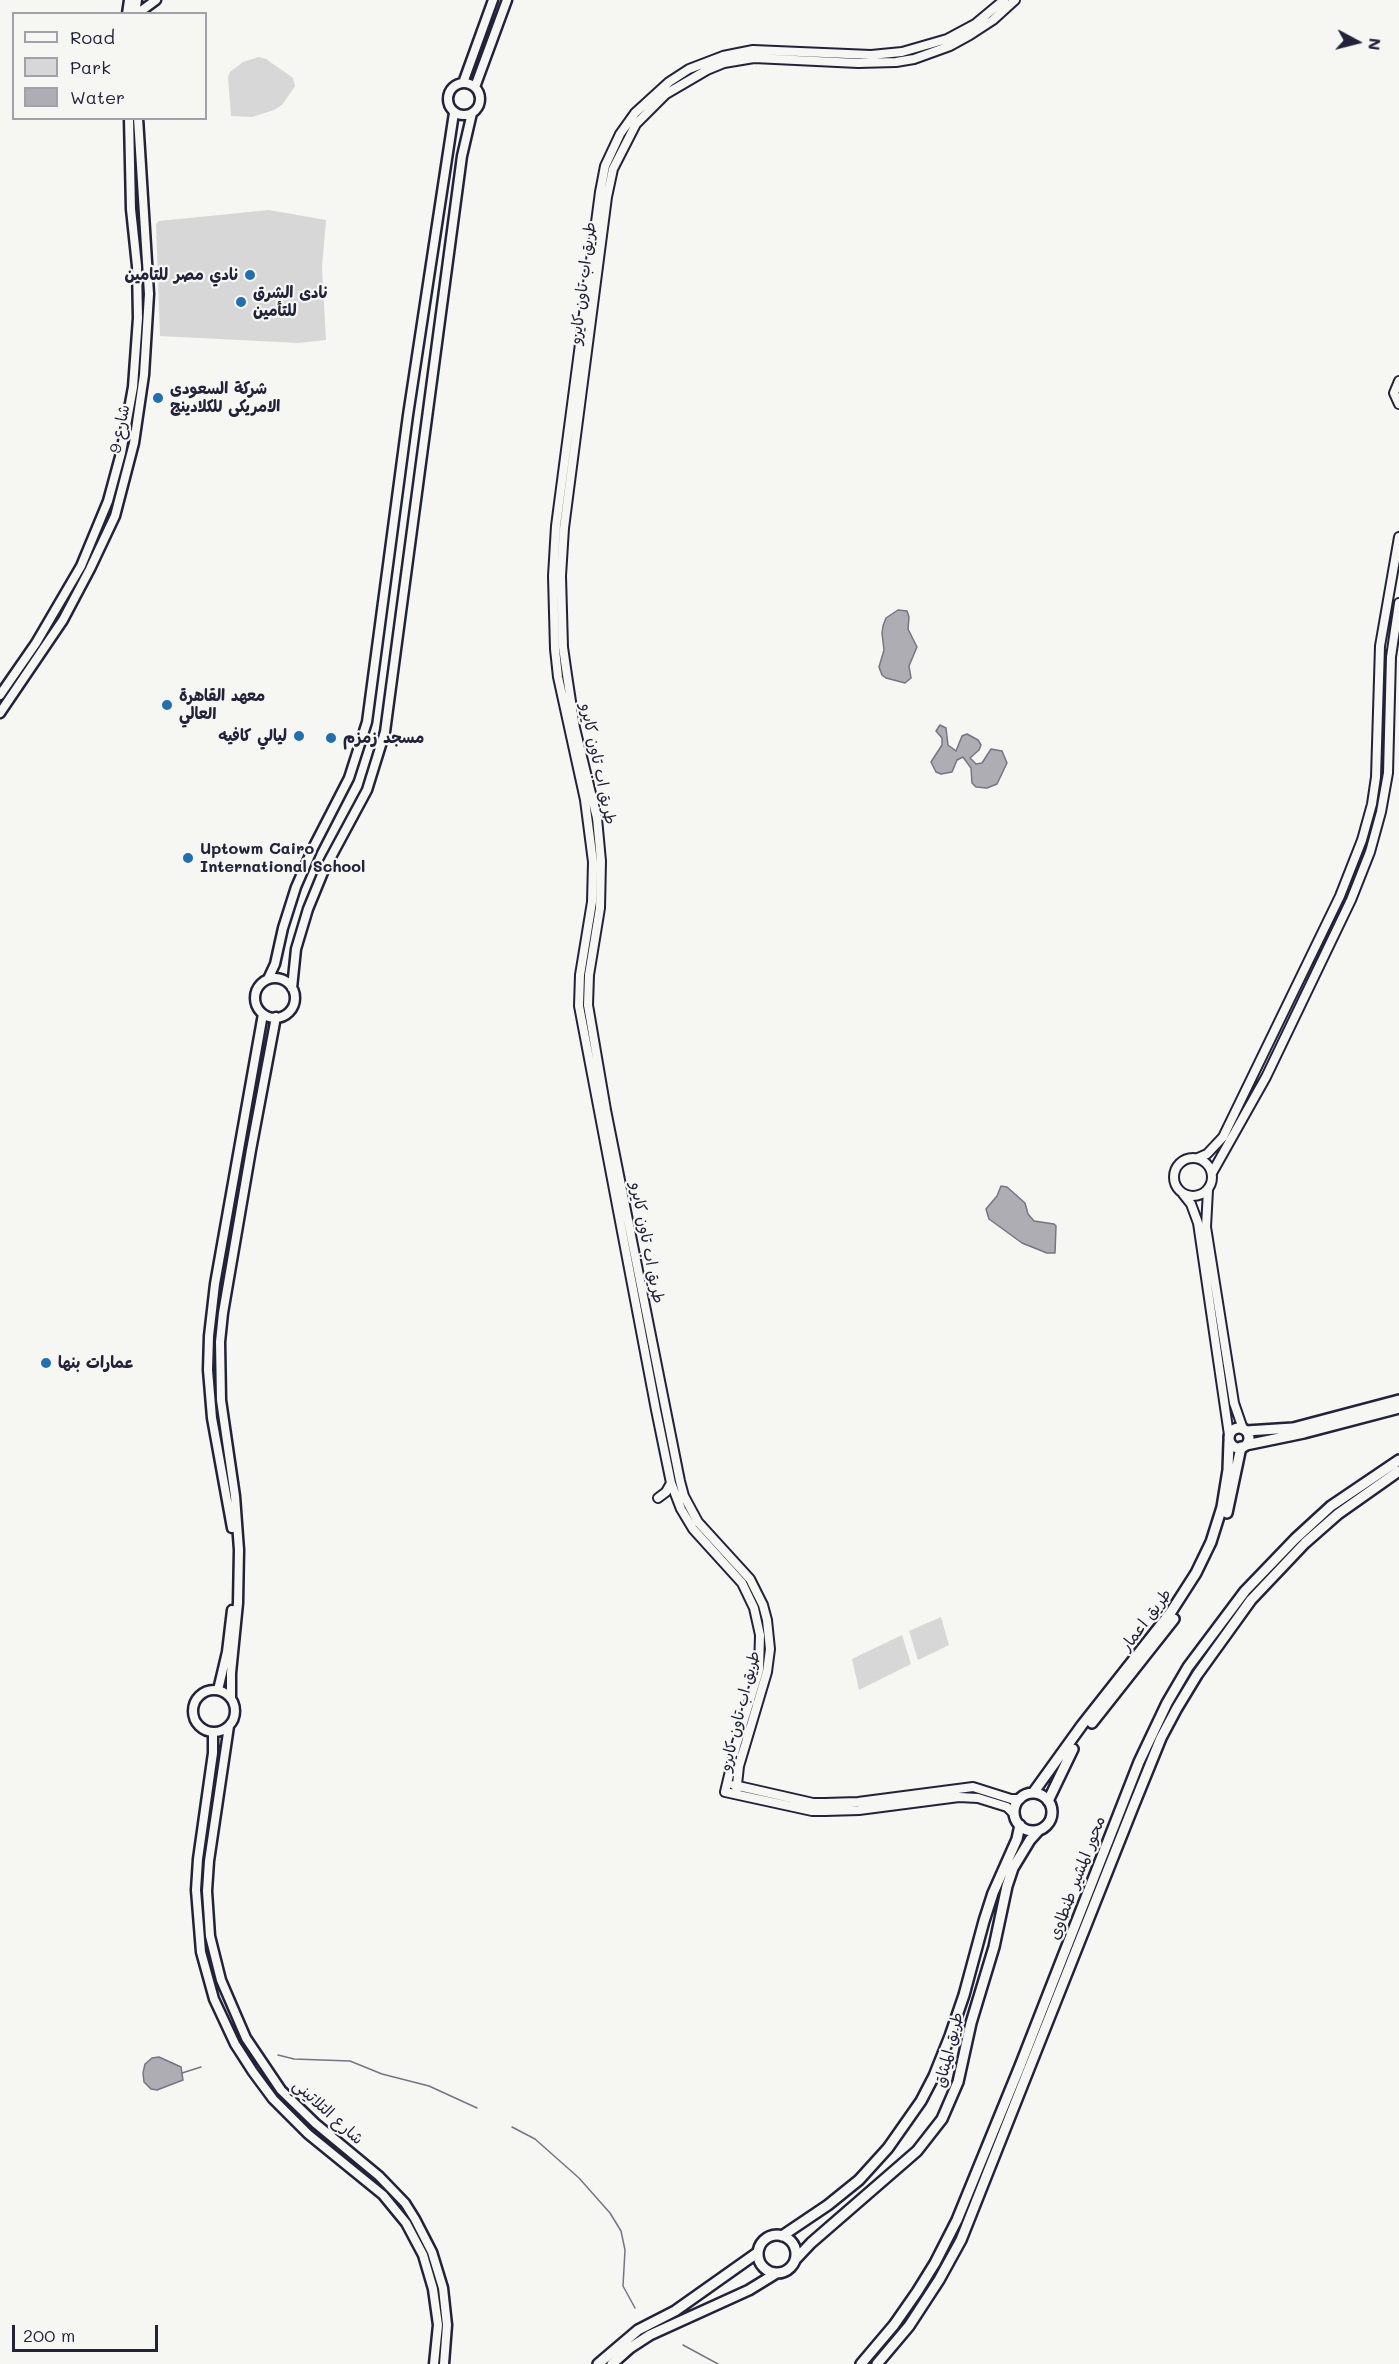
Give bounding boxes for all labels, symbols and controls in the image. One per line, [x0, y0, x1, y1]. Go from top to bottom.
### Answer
legend [12, 12, 207, 120]
north arrow [1327, 12, 1387, 72]
text: Road [70, 25, 115, 49]
text: N [1364, 37, 1387, 52]
text: Park [70, 55, 111, 79]
text: Water [70, 85, 125, 109]
street label: طريق اب تاون كايرو [566, 221, 600, 345]
place label: نادي مصر للتامين [125, 265, 238, 285]
marker: نادي مصر للتامين [243, 268, 257, 282]
place label: نادى الشرق للتأمين [253, 283, 329, 321]
marker: نادى الشرق للتأمين [234, 295, 248, 309]
place label: شركة السعودى الامريكى للكلادينج [170, 379, 280, 417]
marker: شركة السعودى الامريكى للكلادينج [151, 391, 165, 405]
street label: شارع 9 [106, 403, 134, 455]
place label: معهد القاهرة العالي [179, 686, 265, 724]
marker: معهد القاهرة العالي [160, 698, 174, 712]
street label: طريق اب تاون كايرو [576, 702, 620, 826]
place label: ليالي كافيه [218, 726, 287, 746]
place label: مسجد زمزم [343, 728, 424, 748]
marker: ليالي كافيه [292, 729, 306, 743]
marker: مسجد زمزم [324, 731, 338, 745]
place label: Uptowm Cairo International School [200, 839, 365, 877]
marker: Uptowm Cairo International School [181, 851, 195, 865]
street label: طريق اب تاون كايرو [626, 1181, 668, 1305]
place label: عمارات بنها [58, 1353, 134, 1373]
marker: عمارات بنها [39, 1356, 53, 1370]
street label: طريق اعمار [1116, 1585, 1176, 1655]
street label: طريق اب تاون كايرو [716, 1649, 764, 1773]
street label: محور المشير طنطاوى [1045, 1814, 1109, 1942]
street label: طريق الميثاق [930, 2010, 968, 2090]
street label: شارع التلاتيني [289, 2075, 367, 2149]
scale bar [15, 2313, 160, 2351]
text: 200 m [23, 2323, 75, 2347]

